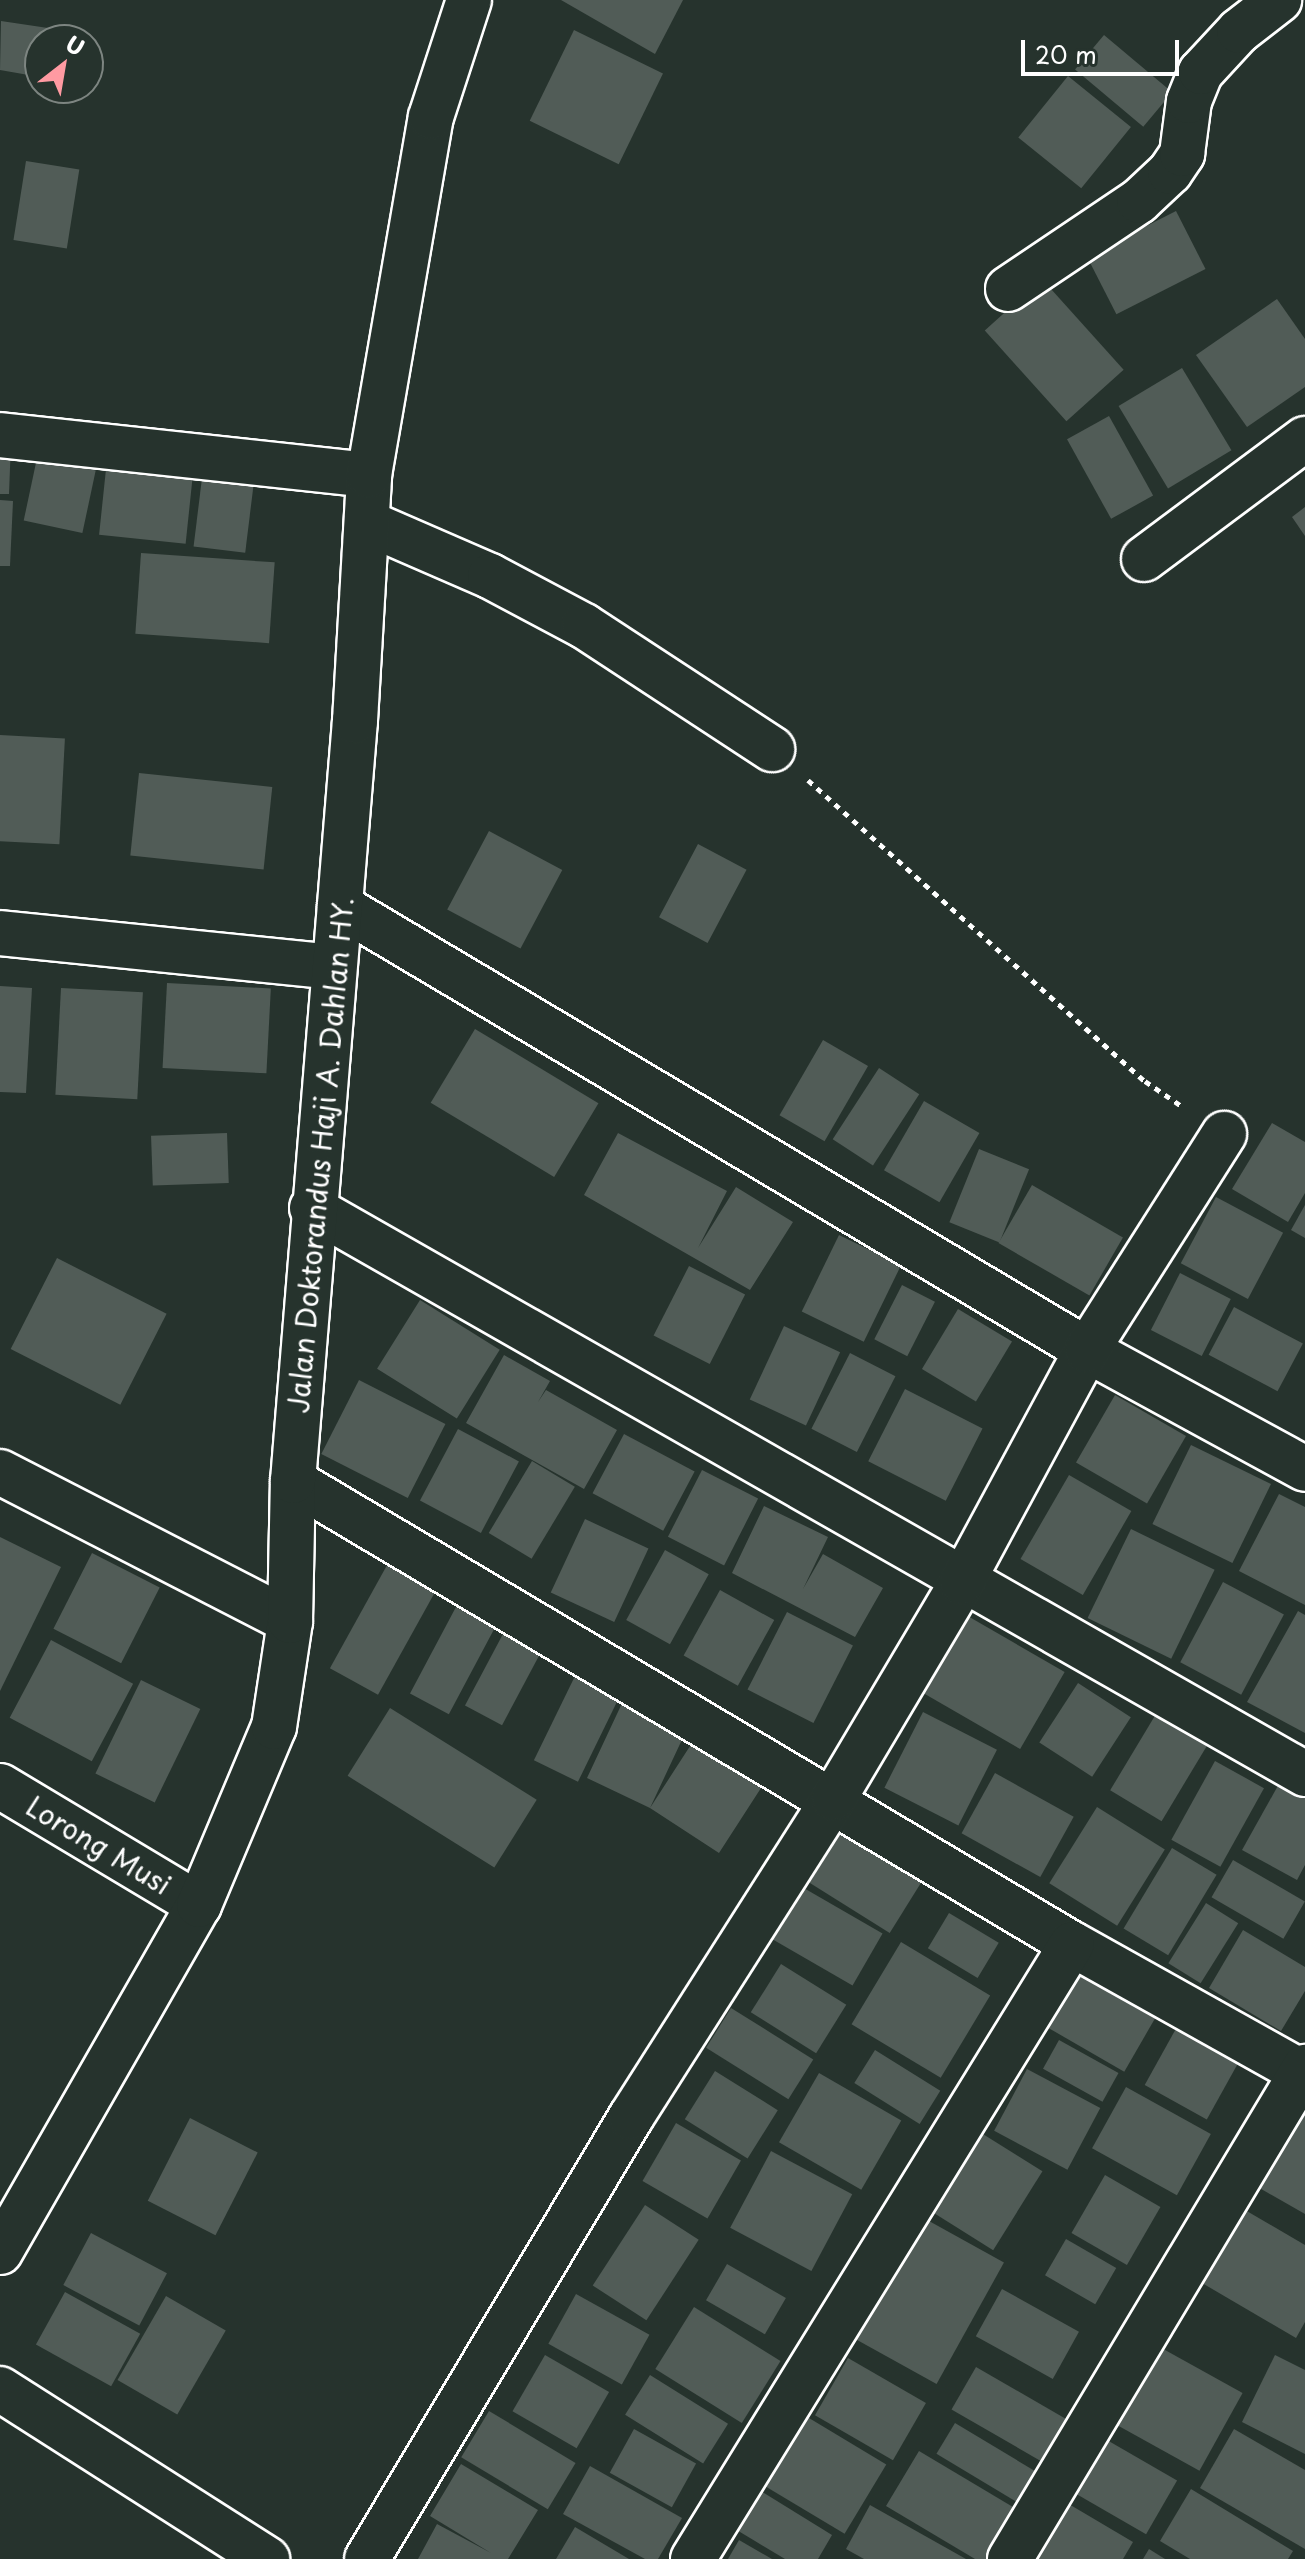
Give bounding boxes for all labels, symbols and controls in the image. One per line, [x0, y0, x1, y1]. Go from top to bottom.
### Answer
north arrow [24, 24, 104, 104]
scale bar [1025, 24, 1183, 74]
text: U [60, 26, 91, 63]
text: 20 m [1035, 36, 1097, 72]
street label: Jalan Doktorandus Haji A. Dahlan HY. [281, 894, 359, 1416]
street label: Lorong Musi [21, 1789, 177, 1901]

